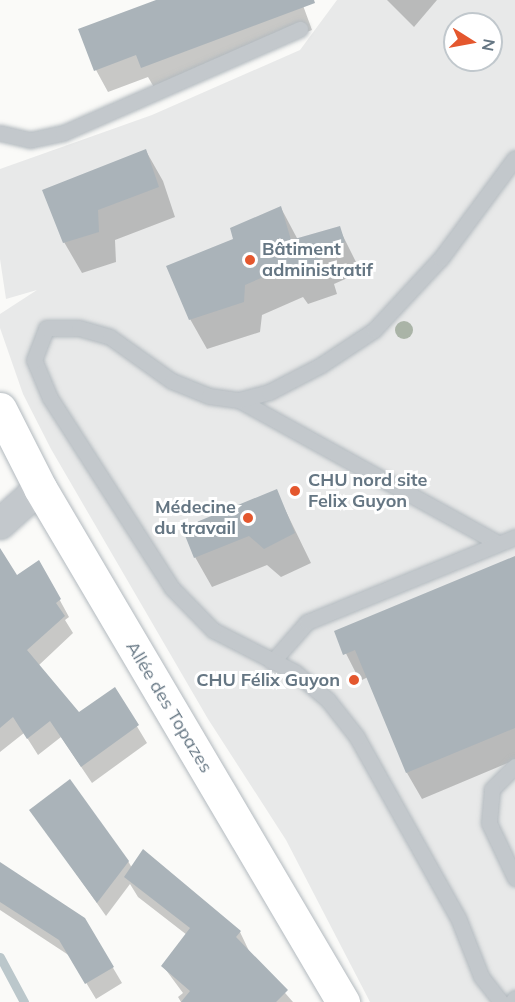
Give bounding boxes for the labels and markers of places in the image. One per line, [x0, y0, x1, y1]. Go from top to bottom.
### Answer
place label: Bâtiment administratif [262, 239, 373, 282]
marker: Bâtiment administratif [243, 253, 257, 267]
place label: CHU nord site Felix Guyon [308, 470, 427, 512]
marker: CHU nord site Felix Guyon [286, 482, 304, 500]
place label: Médecine du travail [154, 497, 236, 540]
marker: Médecine du travail [241, 511, 255, 525]
place label: CHU Félix Guyon [196, 669, 340, 691]
marker: CHU Félix Guyon [345, 671, 363, 689]

